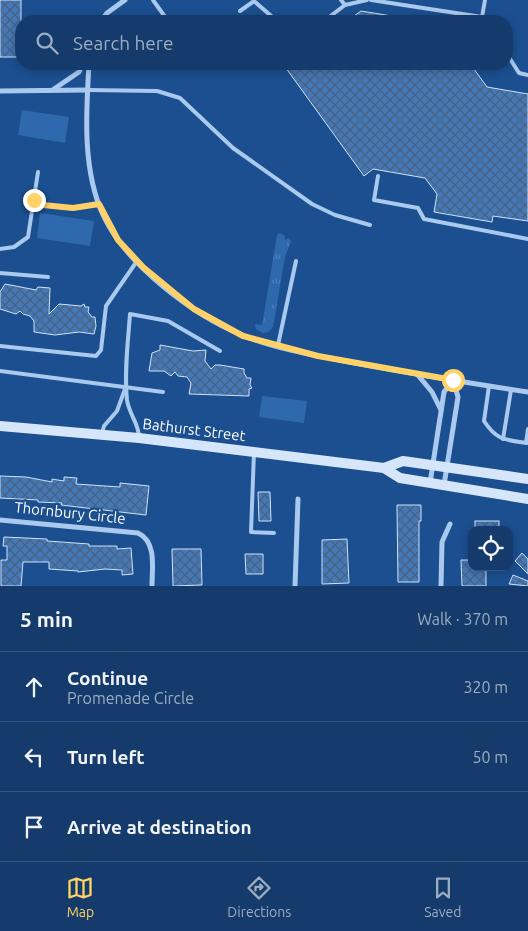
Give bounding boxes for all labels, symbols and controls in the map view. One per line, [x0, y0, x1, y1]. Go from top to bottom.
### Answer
search box [15, 15, 513, 70]
icon: search [33, 29, 61, 57]
text: Search here [73, 32, 173, 54]
route end [23, 189, 46, 212]
route start [442, 369, 465, 392]
street label: Bathurst Street [142, 415, 247, 444]
street label: Thornbury Circle [14, 498, 126, 527]
map controls [468, 526, 513, 571]
button: locate [468, 526, 513, 571]
text: 5 min [20, 607, 73, 631]
text: Walk · 370 m [417, 610, 508, 628]
text: Continue [67, 667, 148, 689]
icon: ahead [20, 673, 48, 701]
text: 320 m [463, 678, 508, 696]
text: Promenade Circle [67, 689, 194, 707]
icon: left [20, 743, 48, 771]
text: Turn left [67, 746, 145, 768]
text: 50 m [472, 748, 508, 766]
icon: arrive [20, 813, 48, 841]
text: Arrive at destination [67, 816, 252, 838]
tab: Map [66, 874, 94, 920]
tab: Directions [227, 874, 291, 920]
tab: Saved [424, 874, 462, 920]

